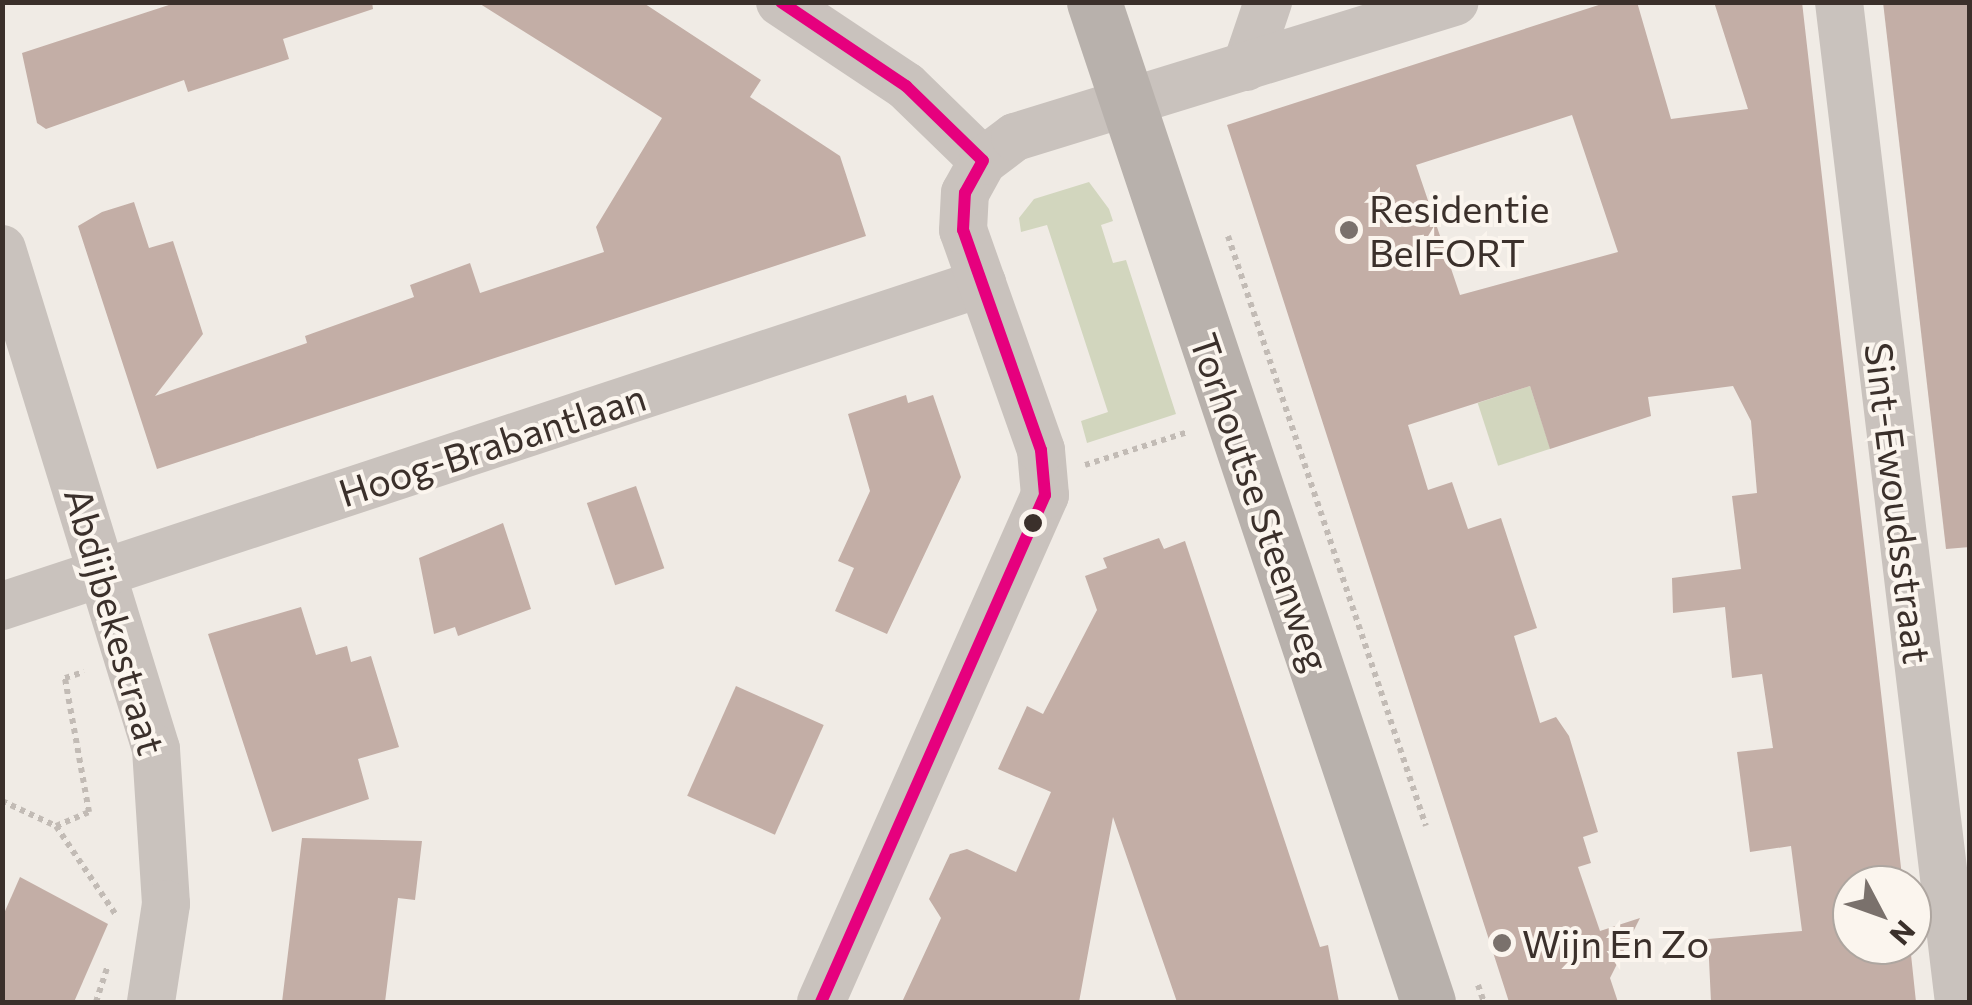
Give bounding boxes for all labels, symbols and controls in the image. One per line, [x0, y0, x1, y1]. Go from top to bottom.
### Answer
place label: Residentie BelFORT [1369, 185, 1549, 274]
marker: Residentie BelFORT [1338, 219, 1360, 241]
street label: Torhoutse Steenweg [1182, 327, 1340, 677]
street label: Sint-Ewoudsstraat [1857, 340, 1941, 666]
street label: Hoog-Brabantlaan [333, 373, 651, 515]
street label: Abdijbekestraat [56, 482, 176, 760]
unlabelled marker [1023, 513, 1043, 533]
north arrow [1832, 865, 1932, 965]
text: N [1883, 914, 1923, 952]
place label: Wijn En Zo [1522, 920, 1709, 966]
marker: Wijn En Zo [1491, 932, 1513, 954]

